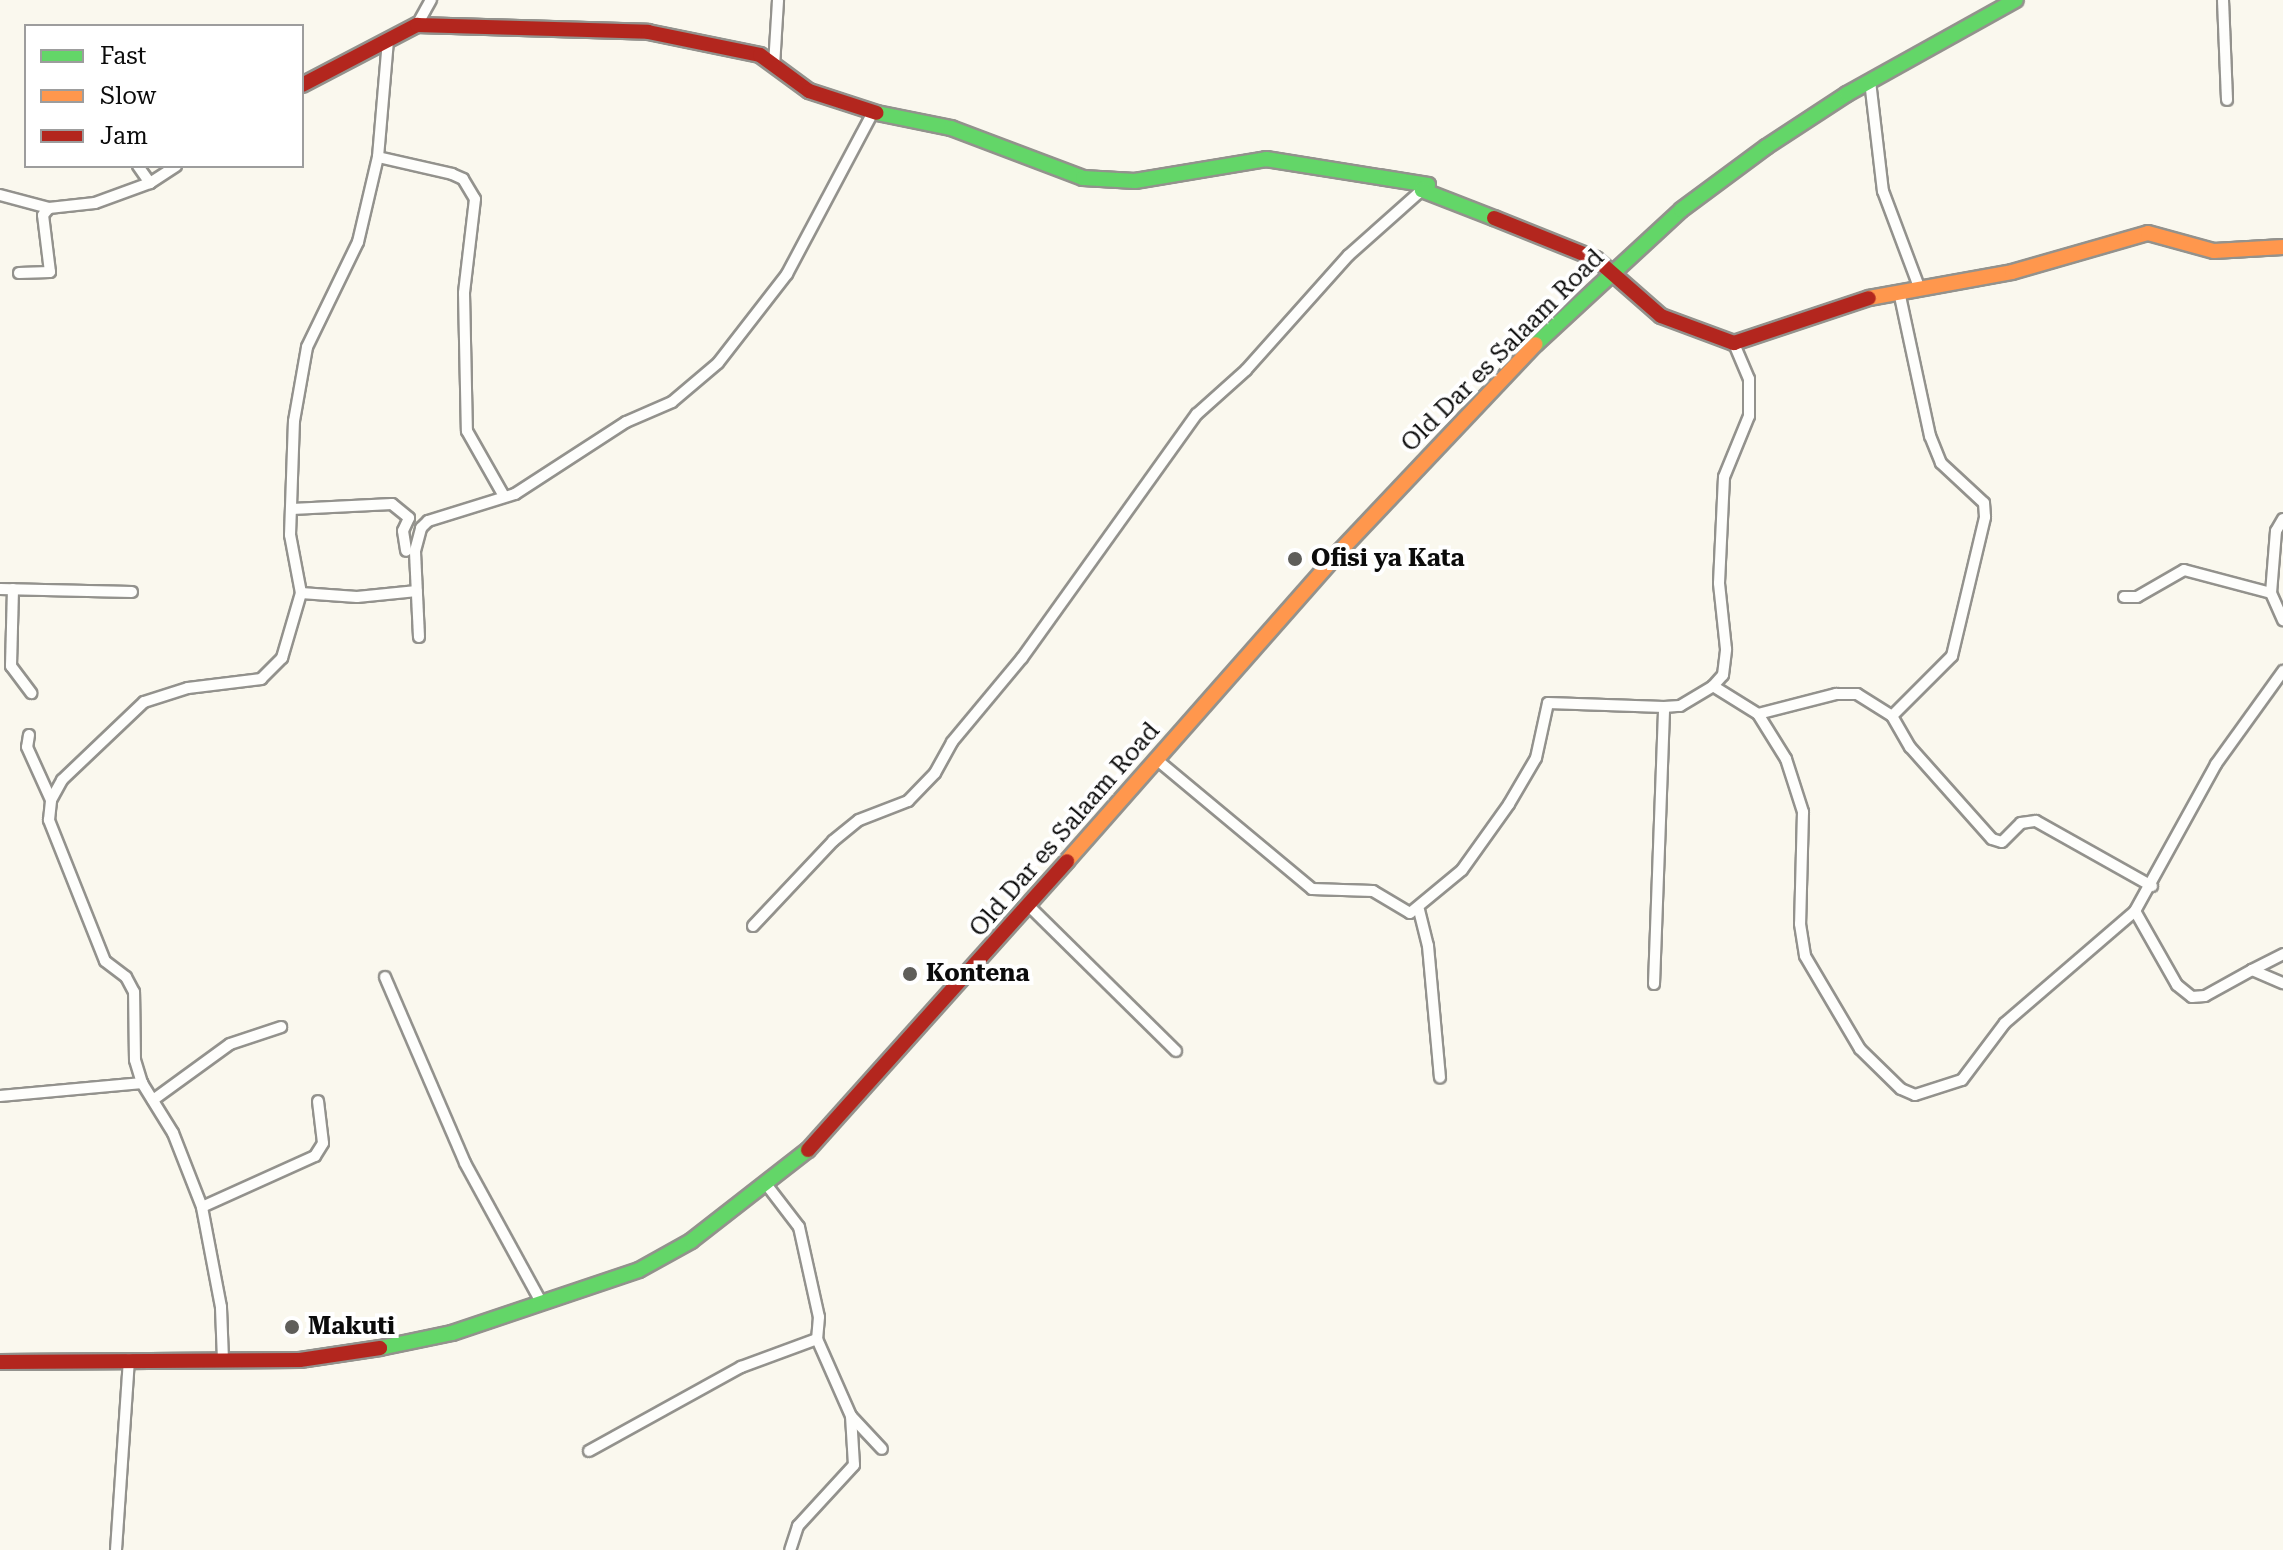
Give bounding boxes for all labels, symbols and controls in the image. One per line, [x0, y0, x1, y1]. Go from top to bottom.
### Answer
legend [24, 24, 304, 168]
text: Fast [100, 42, 147, 70]
text: Slow [100, 82, 156, 110]
text: Jam [100, 122, 148, 150]
street label: Old Dar es Salaam Road [1396, 244, 1610, 458]
place label: Ofisi ya Kata [1311, 545, 1465, 573]
marker: Ofisi ya Kata [1286, 550, 1304, 568]
street label: Old Dar es Salaam Road [964, 717, 1166, 943]
place label: Kontena [926, 960, 1029, 988]
marker: Kontena [901, 965, 919, 983]
place label: Makuti [308, 1313, 395, 1341]
marker: Makuti [283, 1318, 301, 1336]

